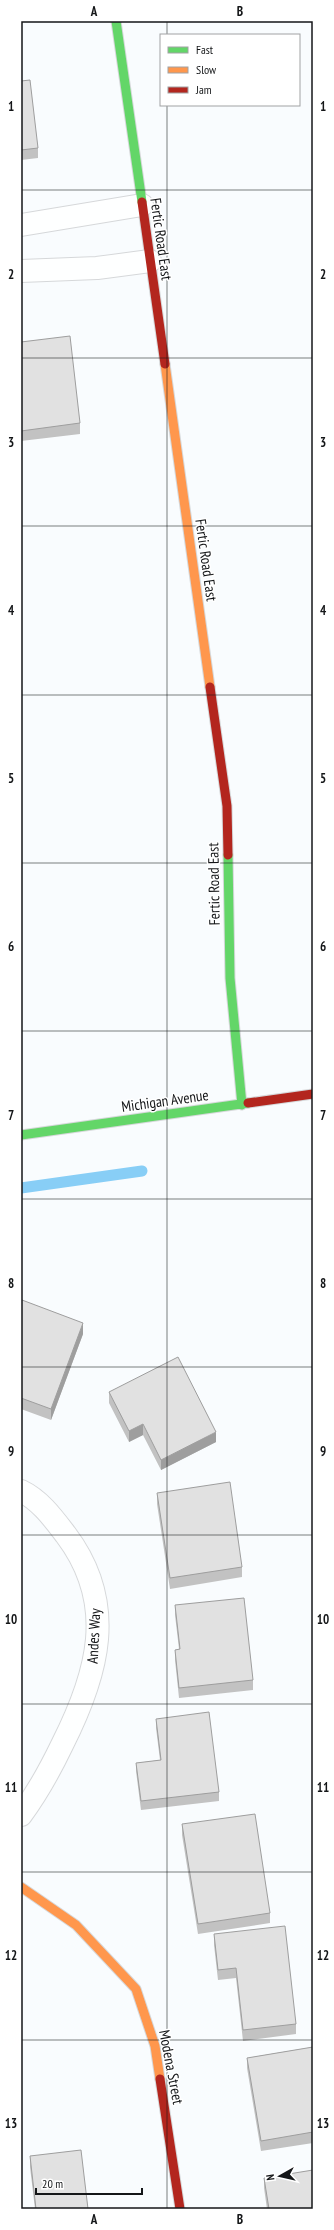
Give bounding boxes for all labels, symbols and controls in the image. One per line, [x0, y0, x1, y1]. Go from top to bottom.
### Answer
text: A [90, 3, 98, 20]
text: B [237, 3, 243, 20]
legend [160, 34, 300, 106]
text: Fast [196, 42, 214, 57]
text: Slow [196, 62, 217, 77]
text: Jam [195, 82, 212, 97]
text: 1 [8, 98, 14, 115]
text: 1 [320, 98, 326, 115]
street label: Fertic Road East [146, 197, 177, 281]
text: 2 [8, 266, 14, 283]
text: 2 [320, 266, 326, 283]
text: 3 [8, 434, 14, 451]
text: 3 [320, 434, 326, 451]
street label: Fertic Road East [191, 518, 222, 602]
text: 4 [8, 602, 15, 619]
text: 4 [320, 602, 327, 619]
text: 5 [8, 770, 14, 787]
text: 5 [320, 770, 326, 787]
street label: Fertic Road East [203, 842, 224, 926]
text: 6 [8, 938, 14, 955]
text: 6 [320, 938, 326, 955]
street label: Michigan Avenue [120, 1085, 210, 1116]
text: 7 [8, 1107, 14, 1124]
text: 7 [320, 1107, 326, 1124]
text: 8 [8, 1275, 14, 1292]
text: 8 [320, 1275, 326, 1292]
text: 9 [8, 1443, 14, 1460]
text: 9 [320, 1443, 326, 1460]
street label: Andes Way [83, 1607, 104, 1664]
text: 10 [5, 1611, 17, 1628]
text: 10 [317, 1611, 329, 1628]
text: 11 [5, 1779, 17, 1796]
text: 11 [317, 1779, 329, 1796]
text: 12 [5, 1947, 17, 1964]
text: 12 [317, 1947, 329, 1964]
street label: Modena Street [155, 2028, 188, 2106]
text: 13 [5, 2115, 17, 2132]
text: 13 [317, 2115, 329, 2132]
north arrow [260, 2156, 300, 2196]
scale bar [36, 2170, 142, 2196]
text: N [263, 2173, 277, 2181]
text: 20 m [42, 2176, 63, 2191]
text: A [90, 2211, 98, 2228]
text: B [237, 2211, 243, 2228]

